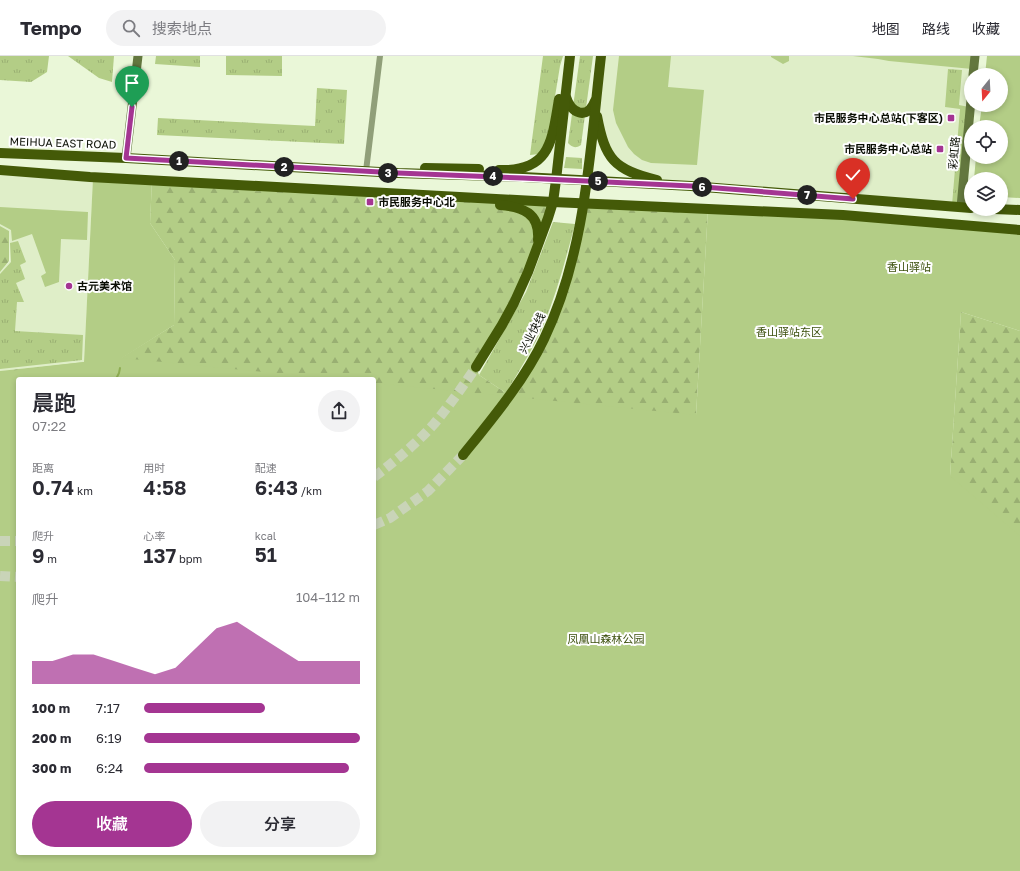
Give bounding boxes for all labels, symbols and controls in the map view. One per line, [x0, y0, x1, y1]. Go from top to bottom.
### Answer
search box [106, 10, 386, 46]
text: Tempo [20, 16, 82, 39]
icon: search [120, 17, 142, 39]
text: 搜索地点 [152, 19, 212, 37]
text: 地图 [872, 20, 900, 37]
text: 路线 [922, 20, 950, 37]
text: 收藏 [972, 20, 1000, 37]
pin [115, 66, 149, 107]
north arrow [964, 68, 1008, 112]
map controls [964, 68, 1008, 216]
icon: arrive [121, 72, 143, 94]
place label: 市民服务中心总站(下客区) [814, 111, 943, 124]
marker: 市民服务中心总站(下客区) [946, 113, 956, 123]
button: locate [964, 120, 1008, 164]
street label: MEIHUA EAST ROAD [9, 134, 117, 151]
street label: 彩虹路 [946, 136, 961, 170]
place label: 市民服务中心总站 [844, 142, 932, 155]
marker: 市民服务中心总站 [935, 144, 945, 154]
pin: 1 [169, 151, 189, 171]
text: 1 [176, 154, 182, 167]
pin: 2 [274, 157, 294, 177]
pin [836, 158, 870, 199]
text: 2 [281, 160, 287, 173]
pin: 3 [378, 163, 398, 183]
icon: check [842, 164, 864, 186]
text: 3 [385, 166, 391, 179]
pin: 4 [483, 166, 503, 186]
text: 4 [490, 169, 496, 182]
pin: 5 [588, 171, 608, 191]
button: layers [964, 172, 1008, 216]
text: 5 [595, 174, 601, 187]
pin: 6 [692, 177, 712, 197]
text: 6 [699, 180, 706, 193]
pin: 7 [797, 185, 817, 205]
text: 7 [804, 188, 810, 201]
place label: 市民服务中心北 [378, 195, 455, 208]
marker: 市民服务中心北 [365, 197, 375, 207]
park label: 香山驿站 [887, 260, 931, 273]
place label: 古元美术馆 [77, 279, 132, 292]
marker: 古元美术馆 [64, 281, 74, 291]
street label: 兴业快线 [516, 310, 547, 355]
park label: 香山驿站东区 [756, 325, 822, 338]
text: 晨跑 [32, 389, 76, 416]
button: share [318, 390, 360, 432]
text: 07:22 [32, 418, 66, 434]
text: 距离 [32, 461, 54, 474]
text: 用时 [143, 461, 165, 474]
text: 配速 [255, 461, 277, 474]
text: 0.74 [32, 475, 74, 499]
text: 4:58 [143, 475, 187, 499]
text: 6:43 [255, 475, 298, 499]
text: km [74, 484, 93, 497]
text: /km [298, 484, 322, 497]
text: 爬升 [32, 529, 54, 542]
text: 心率 [143, 529, 165, 542]
text: kcal [255, 529, 276, 542]
text: 51 [255, 542, 277, 566]
text: 9 [32, 543, 44, 567]
text: 137 [143, 543, 176, 567]
text: m [44, 552, 57, 565]
text: bpm [176, 552, 202, 565]
text: 104–112 m [296, 589, 360, 605]
text: 爬升 [32, 591, 58, 607]
park label: 凤凰山森林公园 [568, 632, 645, 645]
text: 100 m [32, 700, 70, 716]
text: 7:17 [96, 700, 120, 716]
text: 200 m [32, 730, 71, 746]
text: 6:19 [96, 730, 122, 746]
text: 300 m [32, 760, 71, 776]
text: 6:24 [96, 760, 123, 776]
button: 收藏 [32, 801, 192, 847]
button: 分享 [200, 801, 360, 847]

